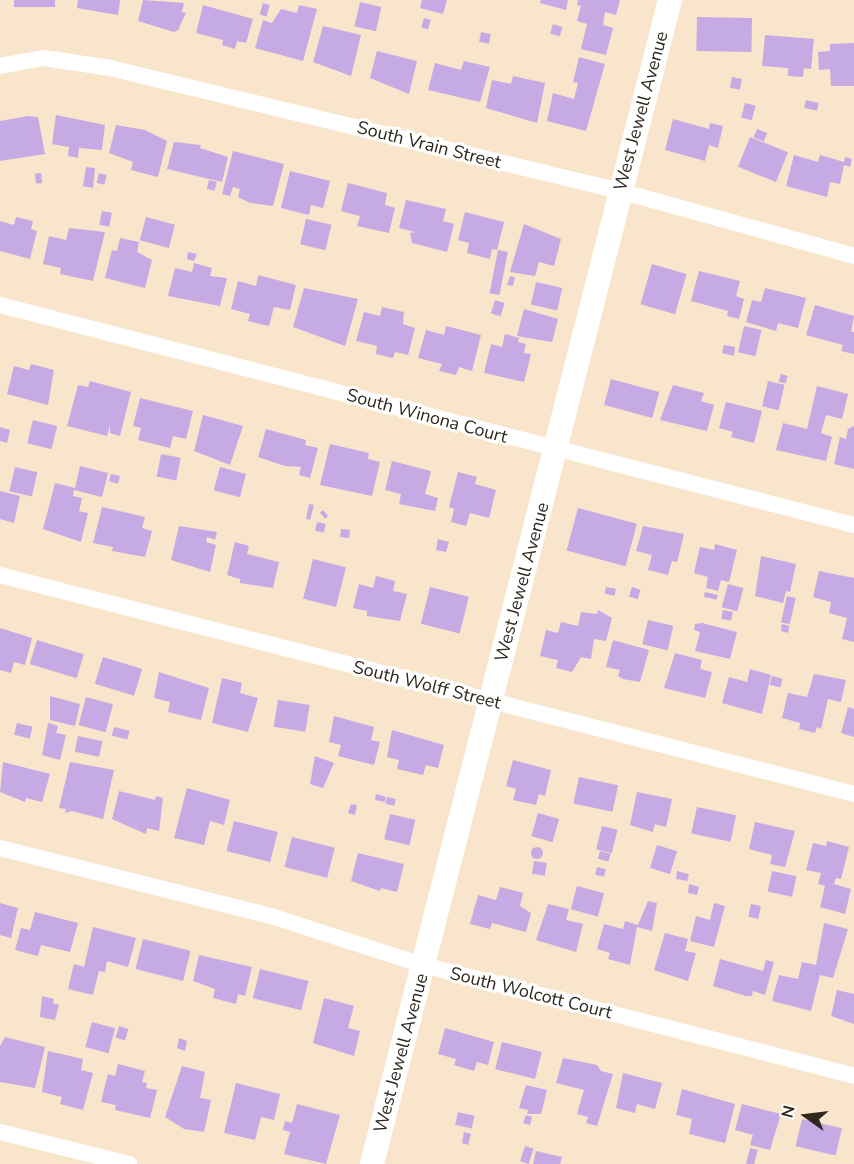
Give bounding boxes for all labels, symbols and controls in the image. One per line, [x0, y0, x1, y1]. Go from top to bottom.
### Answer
street label: West Jewell Avenue [609, 29, 673, 193]
street label: South Vrain Street [355, 117, 503, 173]
street label: South Winona Court [344, 384, 510, 448]
street label: West Jewell Avenue [490, 500, 554, 664]
street label: South Wolff Street [351, 656, 503, 714]
street label: South Wolcott Court [448, 962, 614, 1024]
street label: West Jewell Avenue [369, 971, 433, 1135]
north arrow [776, 1086, 836, 1146]
text: N [776, 1103, 801, 1120]

